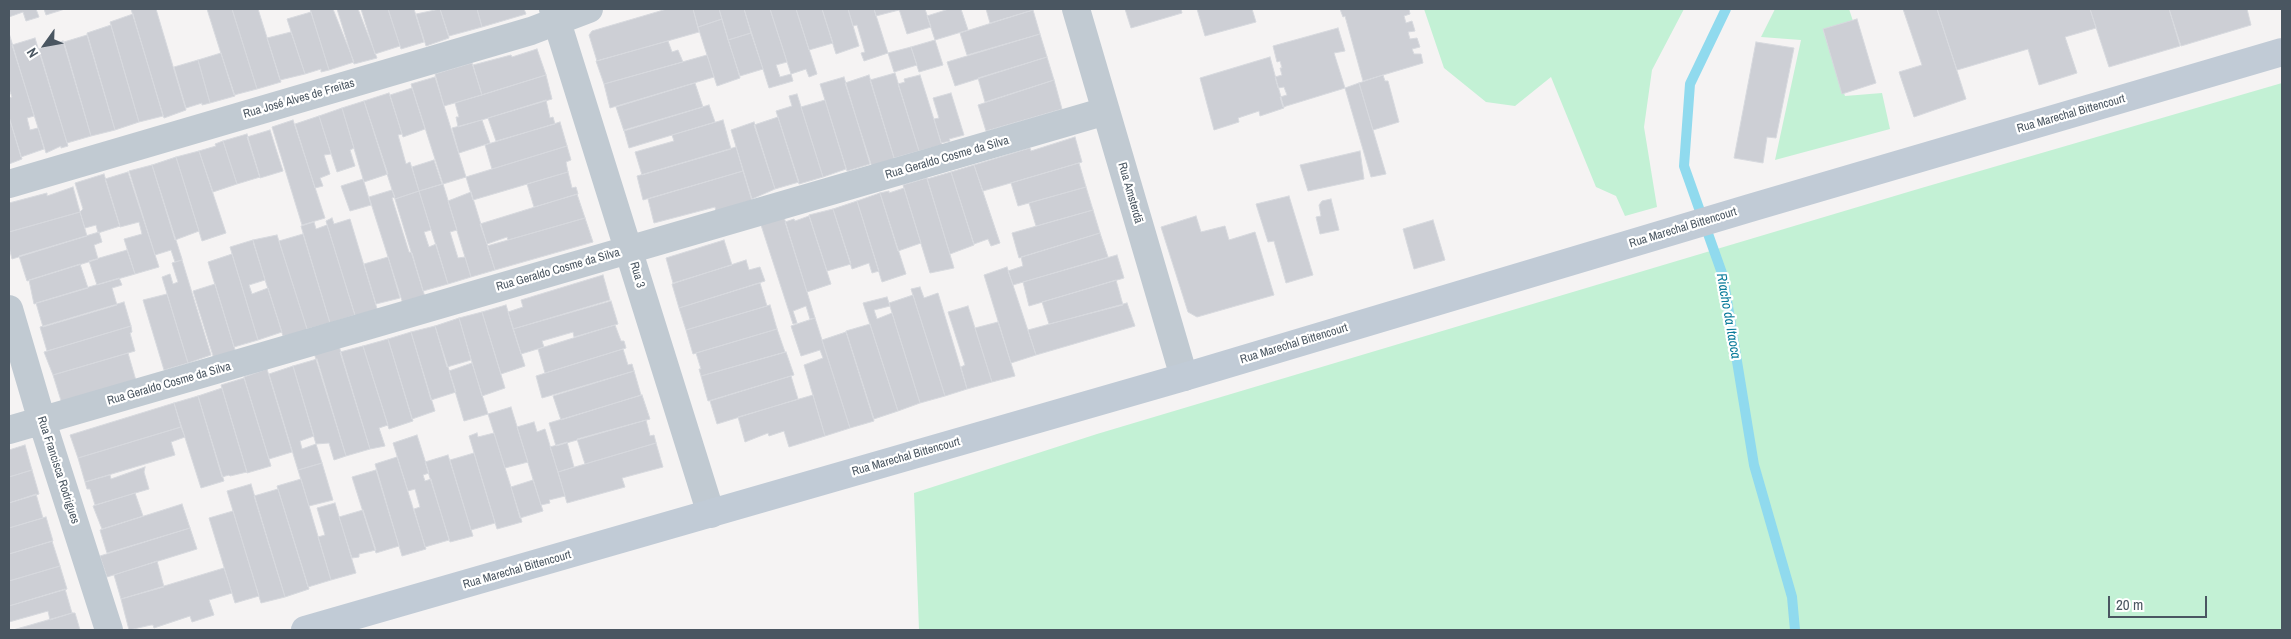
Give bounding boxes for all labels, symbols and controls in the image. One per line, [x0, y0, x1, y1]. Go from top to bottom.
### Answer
north arrow [20, 20, 70, 70]
text: N [22, 45, 42, 61]
street label: Rua José Alves de Freitas [242, 76, 356, 122]
street label: Rua Marechal Bittencourt [2015, 92, 2127, 136]
street label: Rua Geraldo Cosme da Silva [884, 133, 1010, 183]
street label: Rua Amsterdã [1114, 161, 1146, 225]
street label: Rua Marechal Bittencourt [1628, 205, 1738, 251]
street label: Rua Geraldo Cosme da Silva [495, 245, 621, 295]
street label: Rua 3 [626, 260, 648, 290]
water label: Riacho da Itaoca [1712, 272, 1744, 360]
street label: Rua Marechal Bittencourt [1239, 321, 1349, 367]
street label: Rua Geraldo Cosme da Silva [106, 359, 232, 409]
street label: Rua Francisca Rodrigues [34, 414, 82, 526]
street label: Rua Marechal Bittencourt [850, 435, 962, 479]
street label: Rua Marechal Bittencourt [461, 548, 573, 592]
scale bar [2111, 586, 2210, 618]
text: 20 m [2116, 594, 2143, 615]

